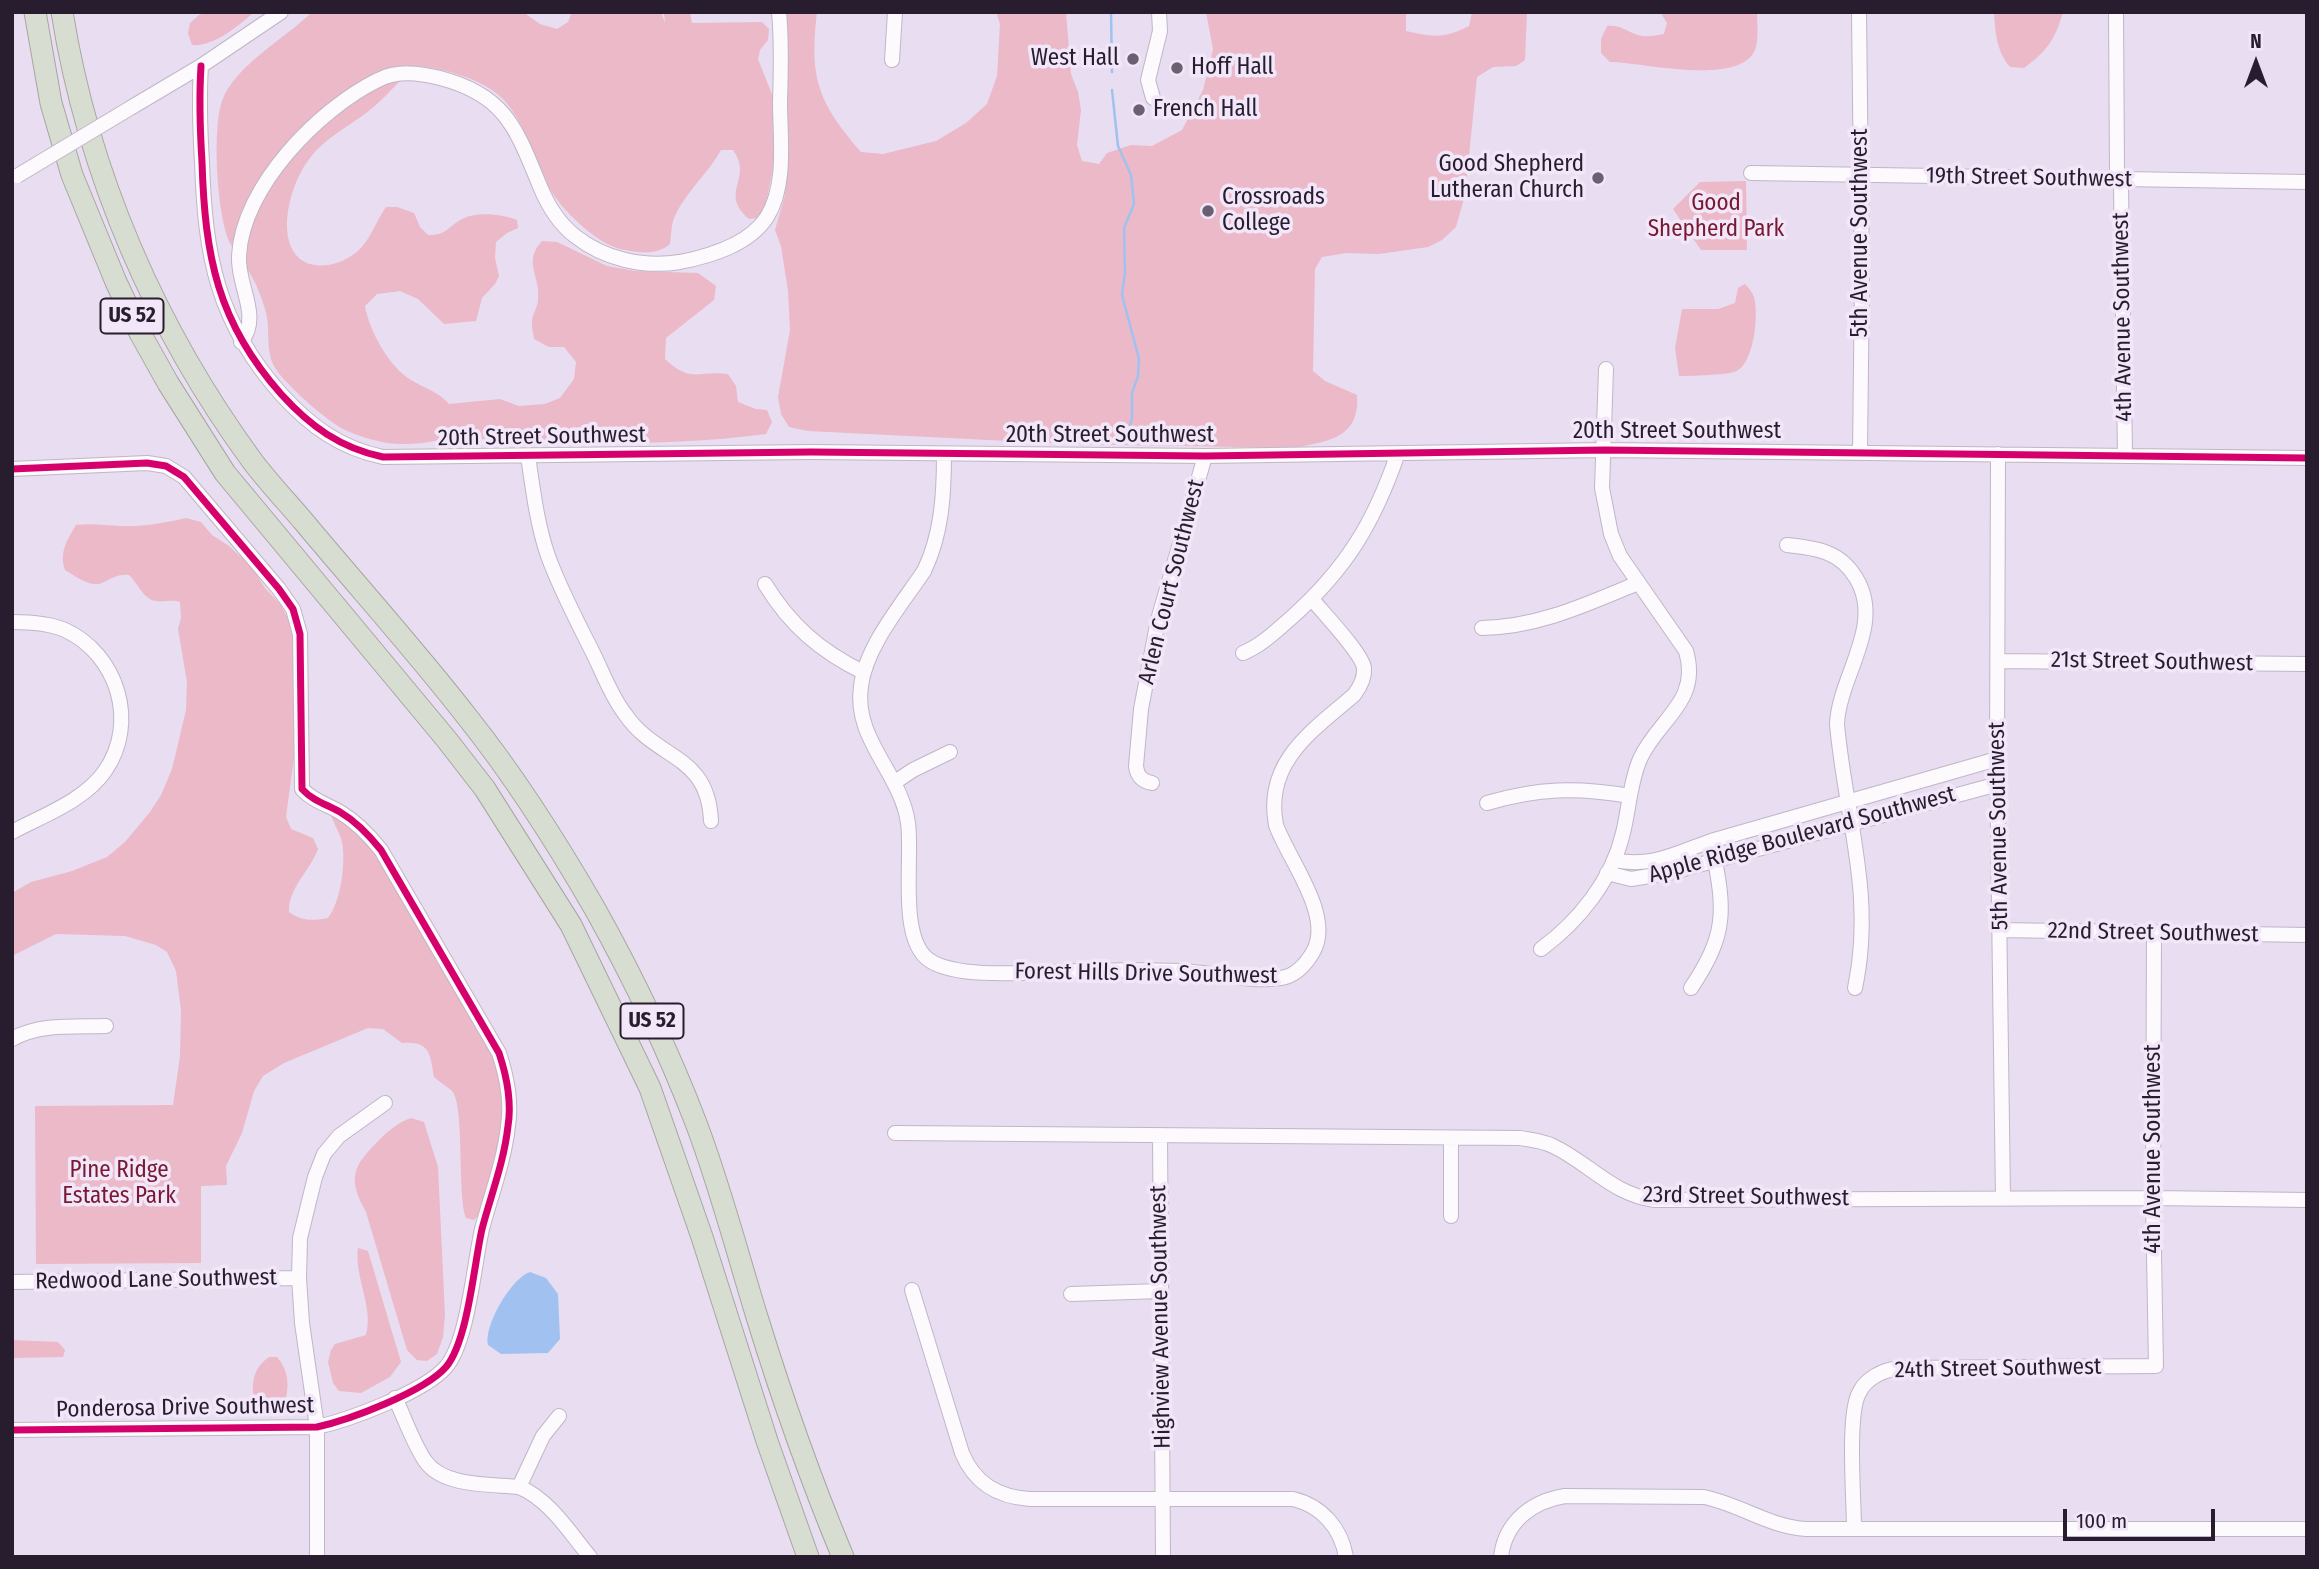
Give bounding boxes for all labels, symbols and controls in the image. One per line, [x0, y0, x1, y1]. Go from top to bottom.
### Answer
north arrow [2221, 28, 2291, 98]
text: N [2250, 30, 2262, 53]
place label: West Hall [1031, 45, 1119, 73]
marker: West Hall [1125, 51, 1141, 67]
place label: Hoff Hall [1191, 54, 1274, 82]
marker: Hoff Hall [1169, 60, 1185, 76]
place label: French Hall [1153, 96, 1258, 124]
marker: French Hall [1131, 102, 1147, 118]
street label: 5th Avenue Southwest [1847, 129, 1875, 337]
place label: Good Shepherd Lutheran Church [1430, 151, 1584, 205]
street label: 19th Street Southwest [1926, 162, 2132, 194]
marker: Good Shepherd Lutheran Church [1590, 170, 1606, 186]
place label: Crossroads College [1222, 184, 1325, 238]
park label: Good Shepherd Park [1648, 190, 1784, 244]
marker: Crossroads College [1200, 203, 1216, 219]
street label: 4th Avenue Southwest [2107, 212, 2139, 422]
road number: US 52 [100, 298, 164, 334]
street label: 20th Street Southwest [1573, 418, 1781, 446]
street label: 20th Street Southwest [438, 421, 646, 453]
street label: 20th Street Southwest [1006, 422, 1214, 450]
street label: Arlen Court Southwest [1133, 477, 1211, 687]
street label: 21st Street Southwest [2051, 646, 2253, 678]
street label: 5th Avenue Southwest [1983, 721, 2015, 931]
street label: Apple Ridge Boulevard Southwest [1646, 781, 1958, 889]
street label: 22nd Street Southwest [2047, 917, 2259, 949]
street label: Forest Hills Drive Southwest [1014, 958, 1278, 990]
road number: US 52 [620, 1004, 684, 1038]
street label: 4th Avenue Southwest [2140, 1044, 2168, 1254]
park label: Pine Ridge Estates Park [62, 1157, 176, 1211]
street label: 23rd Street Southwest [1643, 1181, 1849, 1213]
street label: Highview Avenue Southwest [1145, 1185, 1177, 1449]
street label: Redwood Lane Southwest [35, 1264, 277, 1296]
street label: 24th Street Southwest [1894, 1353, 2102, 1385]
street label: Ponderosa Drive Southwest [56, 1392, 314, 1424]
scale bar [2067, 1496, 2219, 1540]
text: 100 m [2076, 1508, 2127, 1534]

